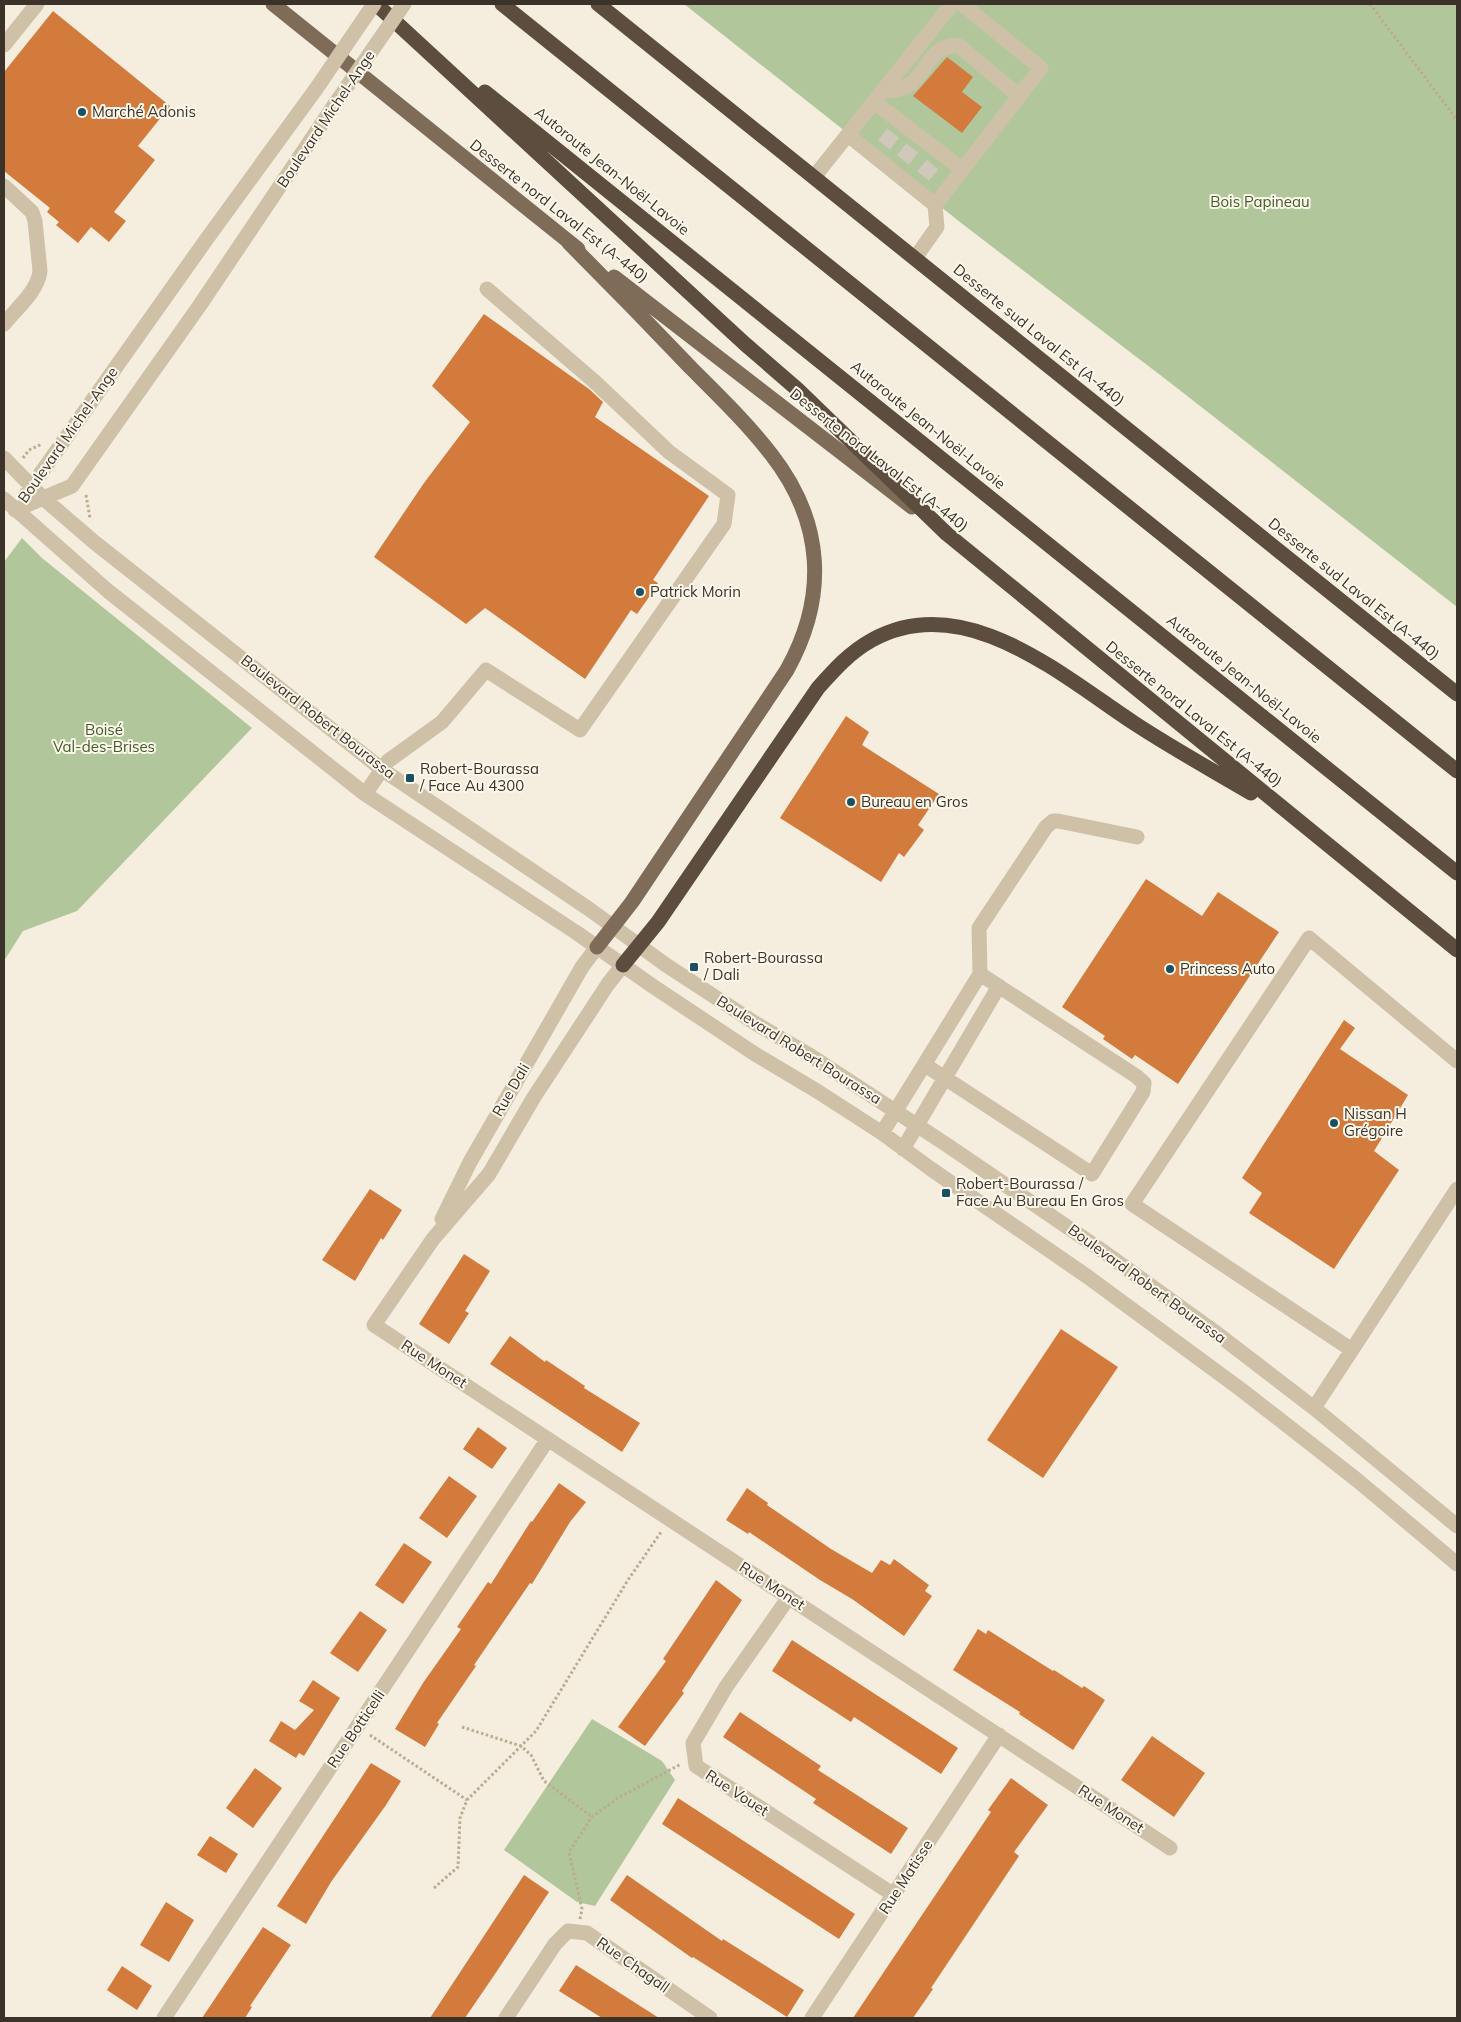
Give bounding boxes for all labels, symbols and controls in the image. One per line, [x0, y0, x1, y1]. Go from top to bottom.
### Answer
street label: Boulevard Michel-Ange [273, 46, 379, 191]
place label: Marché Adonis [92, 102, 196, 121]
street label: Autoroute Jean-Noël-Lavoie [531, 102, 694, 239]
marker: Marché Adonis [76, 106, 88, 118]
street label: Desserte nord Laval Est (A-440) [466, 135, 652, 286]
park label: Bois Papineau [1210, 192, 1310, 211]
street label: Desserte sud Laval Est (A-440) [950, 260, 1129, 410]
street label: Autoroute Jean-Noël-Lavoie [847, 356, 1010, 493]
street label: Boulevard Michel-Ange [13, 363, 122, 506]
street label: Desserte nord Laval Est (A-440) [786, 384, 972, 535]
street label: Desserte sud Laval Est (A-440) [1265, 514, 1444, 664]
place label: Patrick Morin [650, 582, 741, 601]
marker: Patrick Morin [634, 586, 646, 598]
street label: Autoroute Jean-Noël-Lavoie [1163, 610, 1326, 747]
street label: Desserte nord Laval Est (A-440) [1102, 637, 1286, 791]
street label: Boulevard Robert Bourassa [237, 650, 399, 783]
park label: Boisé Val-des-Brises [53, 720, 155, 756]
place label: Robert-Bourassa / Face Au 4300 [419, 759, 539, 795]
marker: Robert-Bourassa / Face Au 4300 [404, 772, 416, 784]
place label: Bureau en Gros [861, 792, 968, 811]
marker: Bureau en Gros [845, 796, 857, 808]
place label: Robert-Bourassa / Dali [703, 948, 823, 984]
place label: Princess Auto [1180, 959, 1275, 978]
marker: Robert-Bourassa / Dali [688, 961, 700, 973]
marker: Princess Auto [1164, 963, 1176, 975]
street label: Boulevard Robert Bourassa [713, 991, 885, 1108]
street label: Rue Dali [488, 1060, 533, 1120]
place label: Nissan H Grégoire [1344, 1104, 1407, 1140]
marker: Nissan H Grégoire [1328, 1117, 1340, 1129]
place label: Robert-Bourassa / Face Au Bureau En Gros [956, 1174, 1124, 1210]
marker: Robert-Bourassa / Face Au Bureau En Gros [940, 1187, 952, 1199]
street label: Boulevard Robert Bourassa [1065, 1220, 1230, 1347]
street label: Rue Monet [398, 1335, 471, 1392]
street label: Rue Monet [736, 1557, 809, 1614]
street label: Rue Botticelli [323, 1686, 389, 1771]
street label: Rue Vouet [702, 1765, 772, 1820]
street label: Rue Monet [1075, 1780, 1148, 1837]
street label: Rue Matisse [875, 1836, 937, 1917]
street label: Rue Chagall [593, 1933, 673, 1997]

